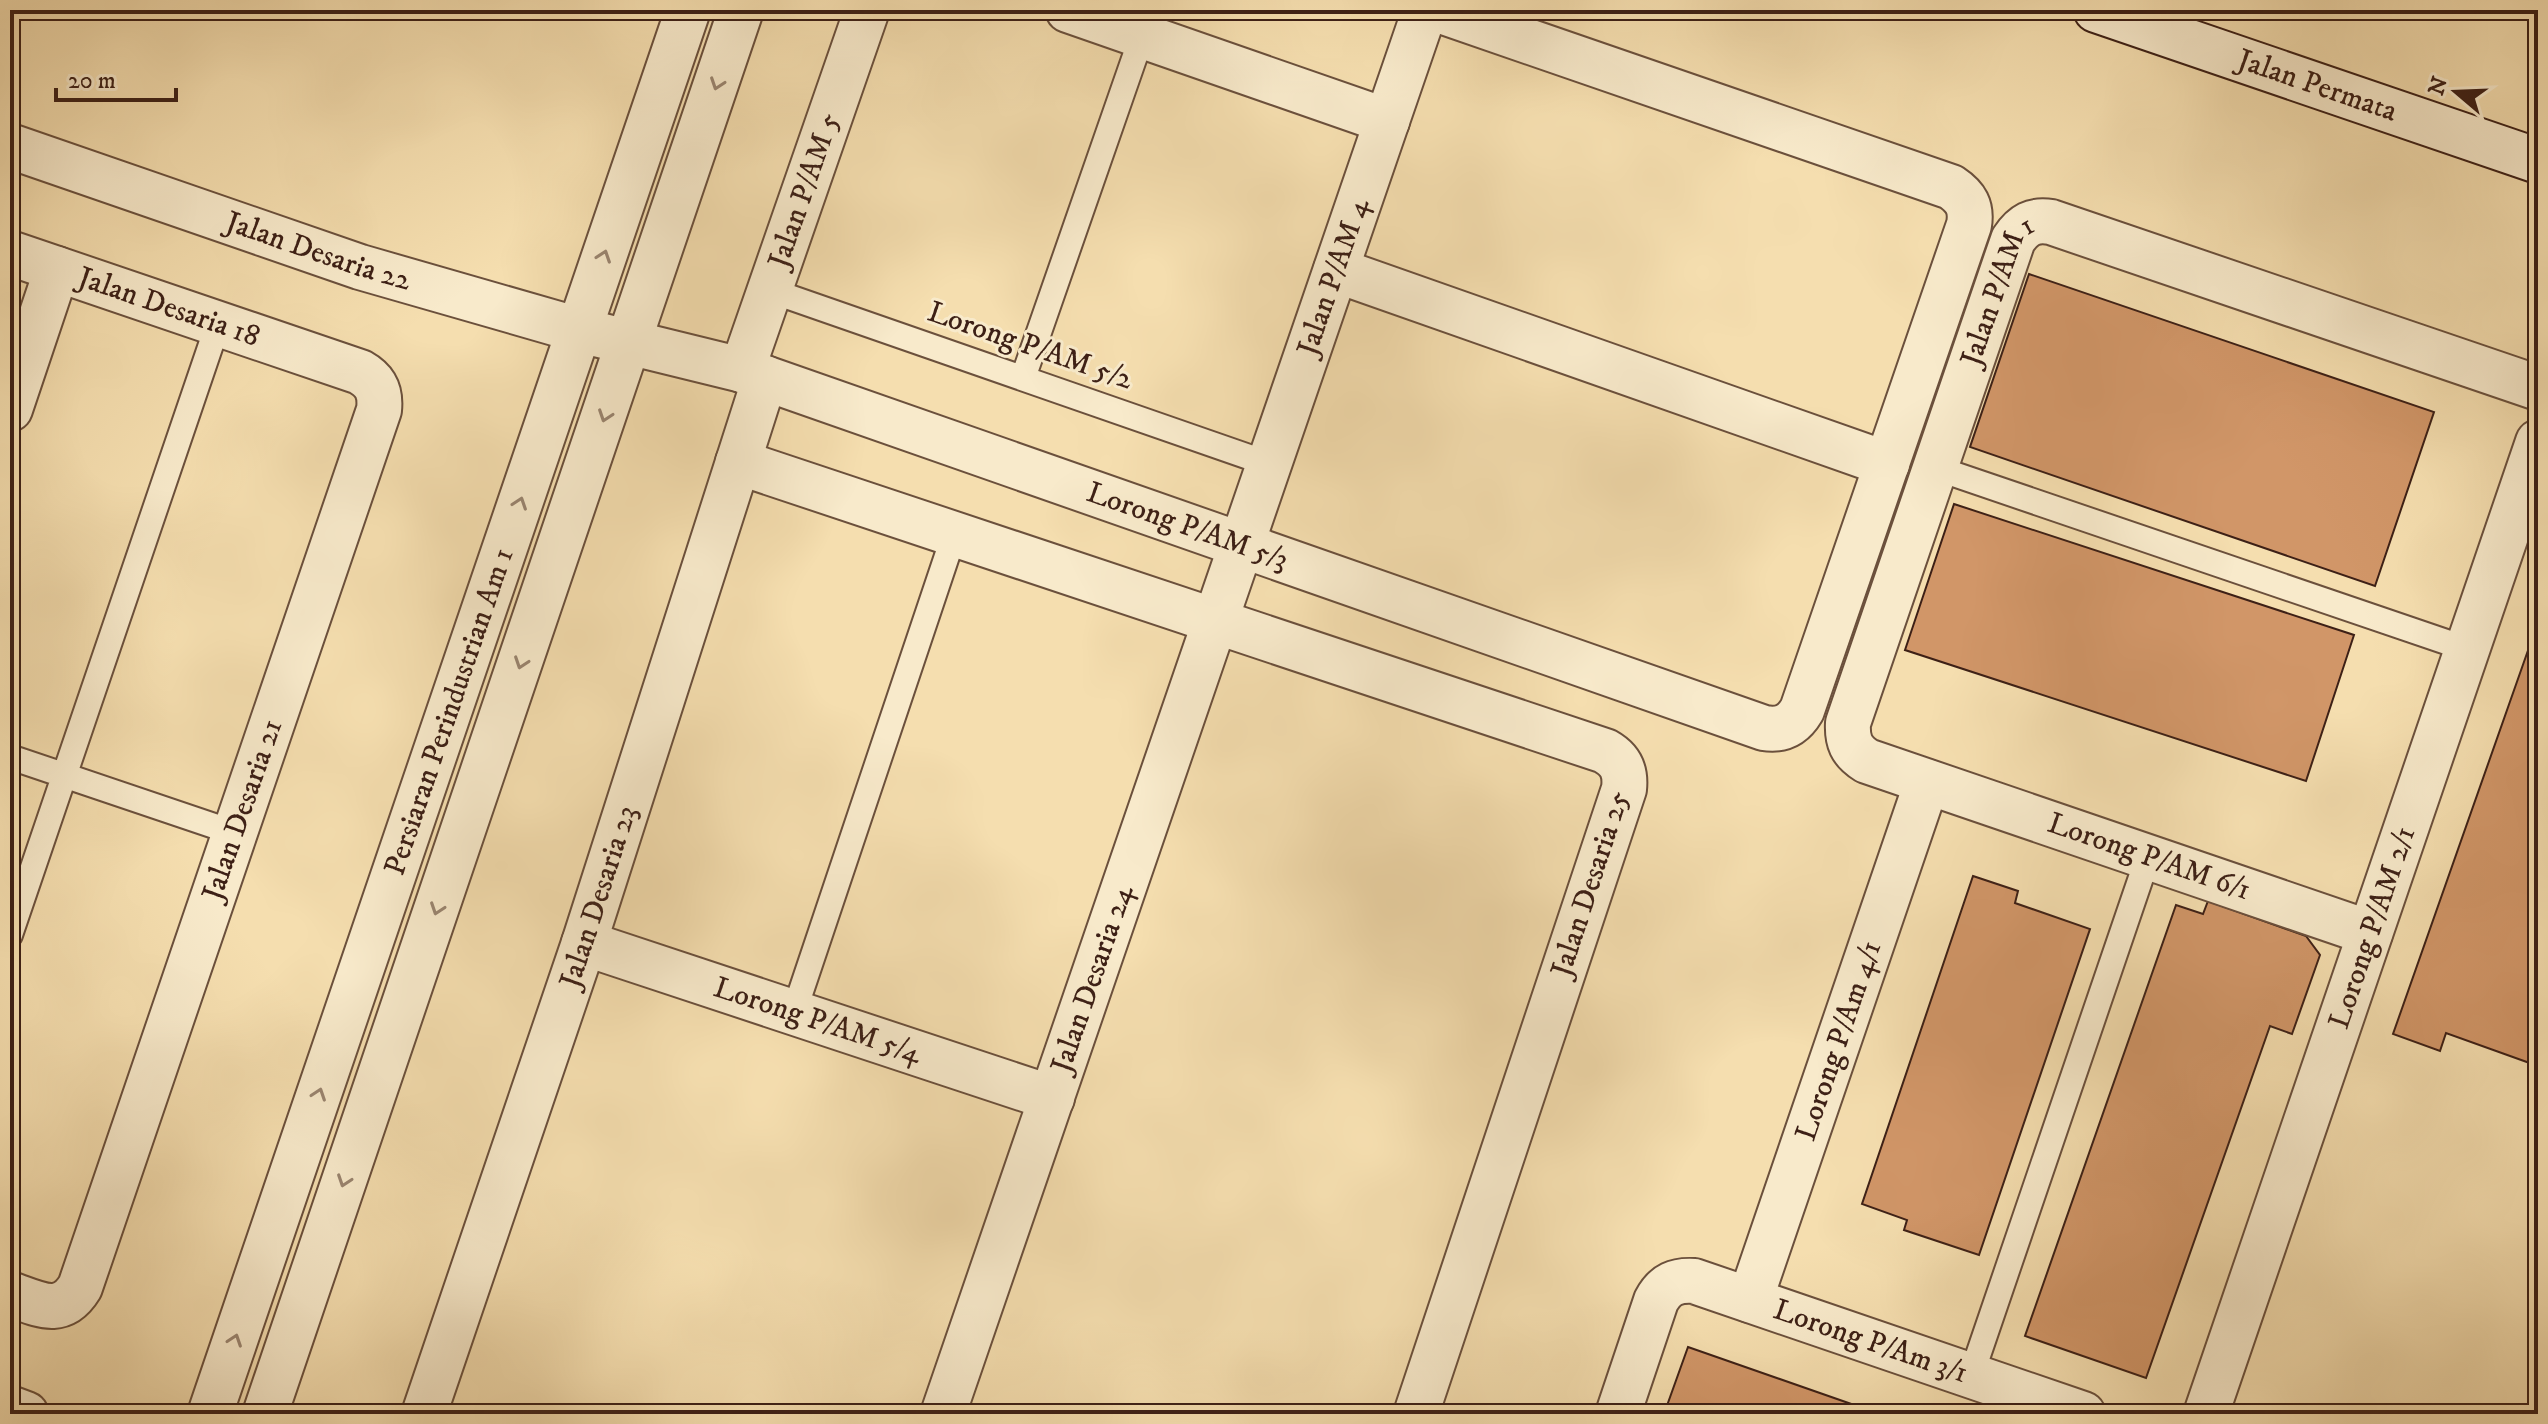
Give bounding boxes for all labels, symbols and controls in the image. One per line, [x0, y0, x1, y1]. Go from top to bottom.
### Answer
street label: Jalan Permata [2230, 40, 2402, 130]
scale bar [56, 52, 176, 102]
north arrow [2416, 52, 2496, 132]
text: 20 m [68, 66, 116, 96]
text: N [2423, 73, 2454, 99]
one-way arrow [710, 76, 726, 90]
street label: Jalan P/AM 5 [759, 108, 848, 276]
street label: Jalan P/AM 4 [1288, 193, 1378, 363]
street label: Jalan Desaria 22 [218, 202, 416, 299]
street label: Jalan P/AM 1 [1952, 207, 2041, 374]
one-way arrow [594, 250, 610, 264]
street label: Jalan Desaria 18 [70, 258, 265, 355]
street label: Lorong P/AM 5/2 [923, 294, 1138, 398]
one-way arrow [598, 409, 614, 423]
street label: Lorong P/AM 5/3 [1082, 474, 1293, 578]
one-way arrow [510, 497, 526, 511]
street label: Persiaran Perindustrian Am 1 [376, 543, 522, 880]
one-way arrow [514, 655, 530, 669]
street label: Jalan Desaria 21 [194, 714, 291, 908]
street label: Jalan Desaria 25 [1543, 786, 1638, 984]
street label: Jalan Desaria 23 [551, 801, 645, 996]
street label: Lorong P/AM 6/1 [2043, 805, 2255, 909]
street label: Lorong P/AM 2/1 [2321, 822, 2424, 1033]
street label: Jalan Desaria 24 [1042, 880, 1142, 1080]
one-way arrow [431, 901, 447, 915]
street label: Lorong P/Am 4/1 [1787, 936, 1890, 1145]
street label: Lorong P/AM 5/4 [709, 969, 927, 1072]
one-way arrow [309, 1088, 325, 1102]
one-way arrow [338, 1174, 354, 1188]
street label: Lorong P/Am 3/1 [1769, 1291, 1973, 1392]
one-way arrow [225, 1334, 242, 1348]

